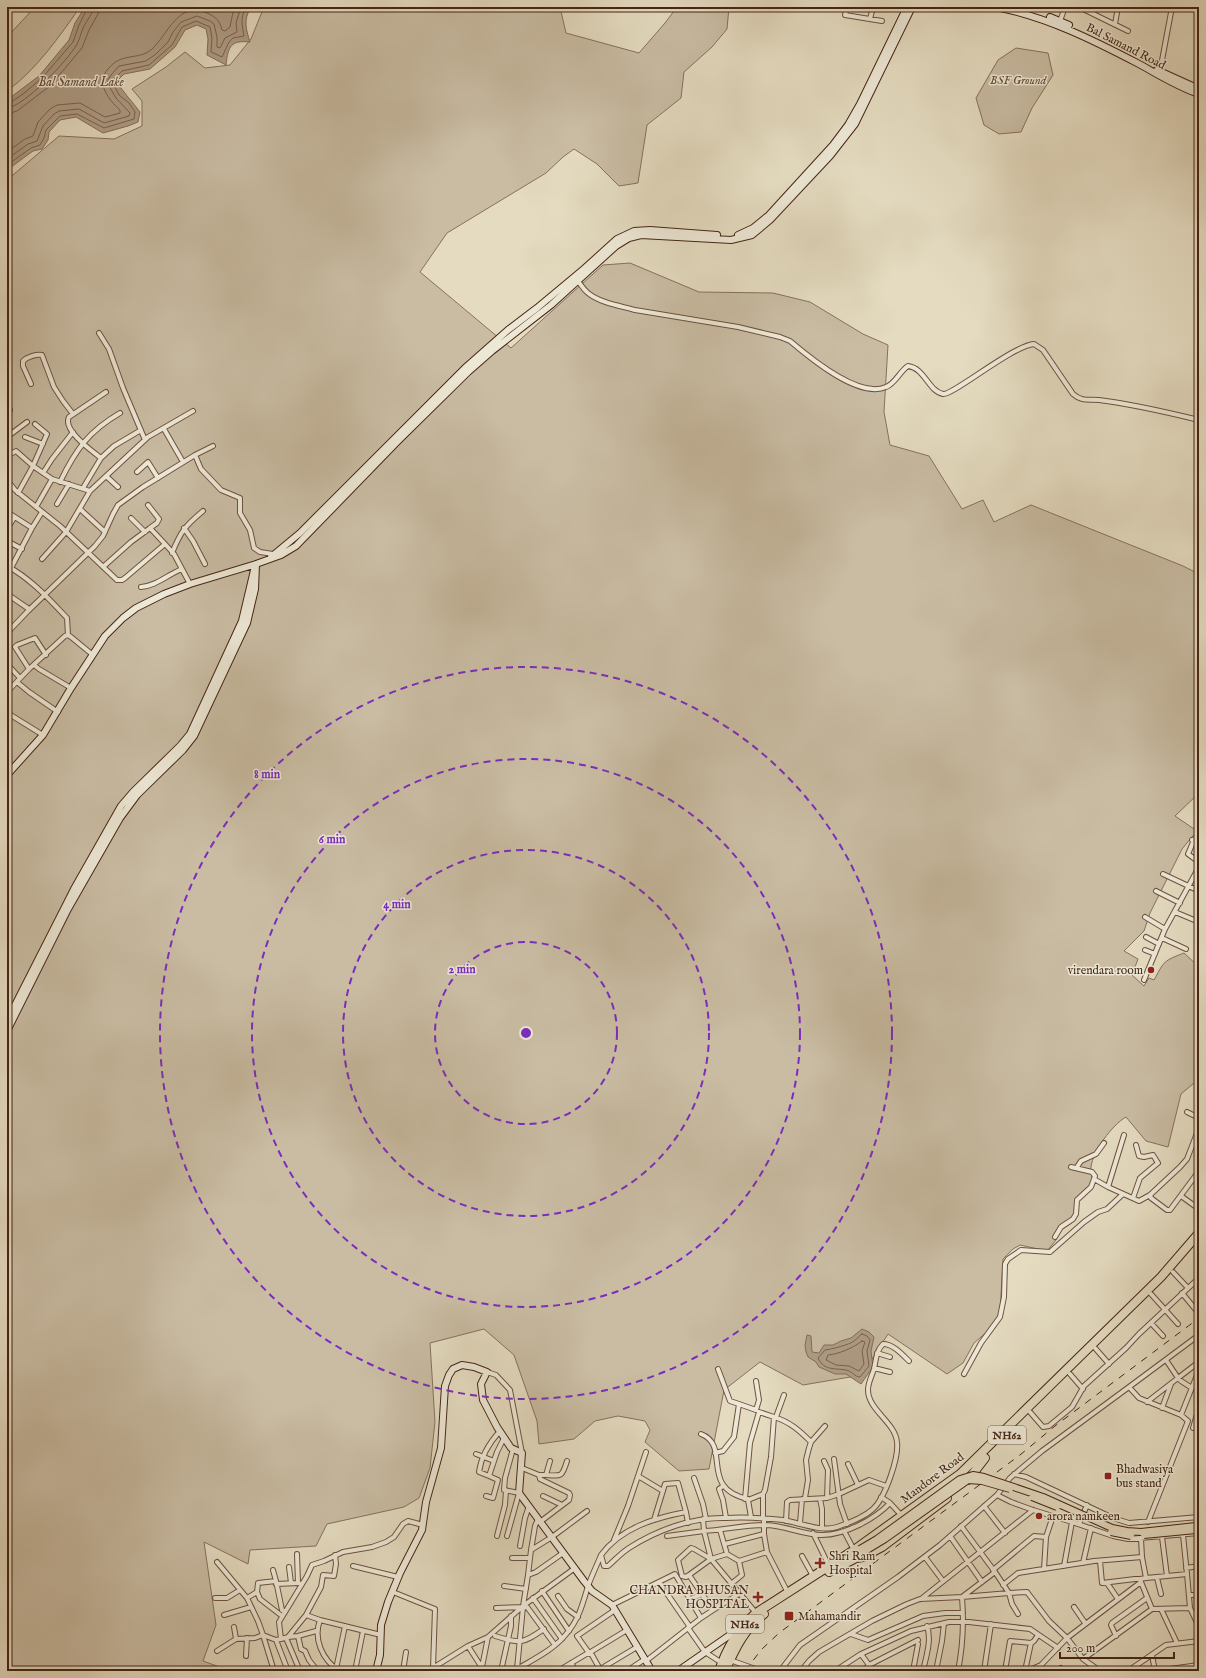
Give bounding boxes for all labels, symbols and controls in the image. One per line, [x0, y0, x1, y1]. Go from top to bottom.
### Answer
street label: Bal Samand Road [1083, 20, 1169, 73]
park label: BSF Ground [990, 73, 1048, 88]
water label: Bal Samand Lake [38, 74, 125, 91]
text: 8 min [254, 767, 281, 782]
text: 6 min [319, 832, 346, 847]
text: 4 min [383, 897, 411, 912]
text: 2 min [448, 962, 476, 977]
place label: virendara room [1068, 963, 1143, 978]
marker: virendara room [1146, 965, 1156, 975]
centre of rings [519, 1026, 533, 1040]
road number: NH62 [988, 1426, 1026, 1444]
street label: Mandore Road [898, 1449, 967, 1507]
place label: Bhadwasiya bus stand [1116, 1462, 1174, 1491]
marker: Bhadwasiya bus stand [1103, 1471, 1113, 1481]
place label: arora namkeen [1047, 1509, 1120, 1524]
marker: arora namkeen [1034, 1511, 1044, 1521]
place label: Shri Ram Hospital [829, 1549, 875, 1579]
marker: Shri Ram Hospital [814, 1557, 826, 1569]
place label: CHANDRA BHUSAN HOSPITAL [629, 1583, 750, 1612]
marker: CHANDRA BHUSAN HOSPITAL [752, 1591, 764, 1603]
place label: Mahamandir [798, 1609, 862, 1624]
marker: Mahamandir [783, 1610, 795, 1622]
road number: NH62 [726, 1615, 764, 1633]
scale bar [1060, 1634, 1174, 1660]
text: 200 m [1066, 1641, 1095, 1656]

